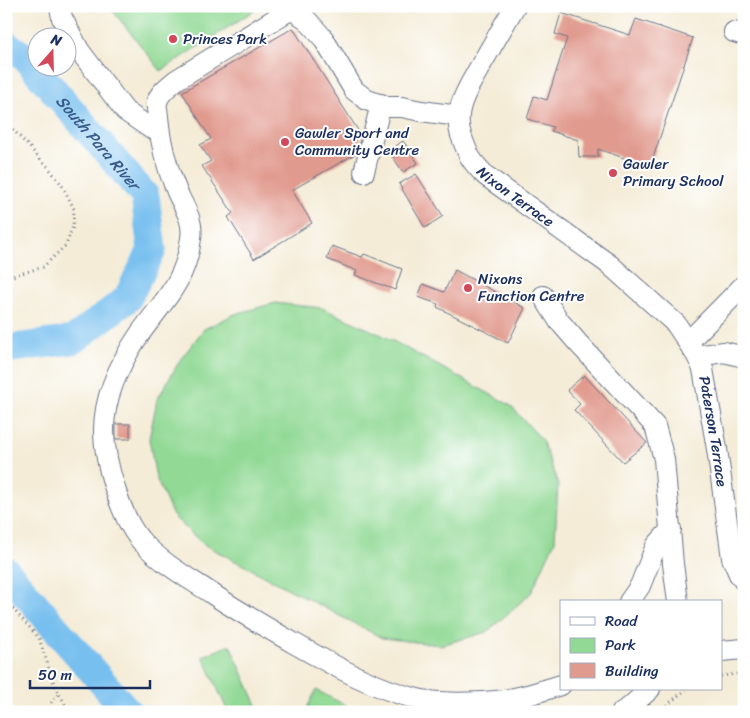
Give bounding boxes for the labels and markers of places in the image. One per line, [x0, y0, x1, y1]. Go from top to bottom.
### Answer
place label: Princes Park [183, 26, 267, 52]
marker: Princes Park [167, 33, 179, 45]
place label: Gawler Sport and Community Centre [295, 120, 420, 163]
marker: Gawler Sport and Community Centre [279, 136, 291, 148]
place label: Gawler Primary School [623, 151, 724, 194]
marker: Gawler Primary School [607, 167, 619, 179]
place label: Nixons Function Centre [478, 266, 585, 309]
marker: Nixons Function Centre [462, 282, 474, 294]

